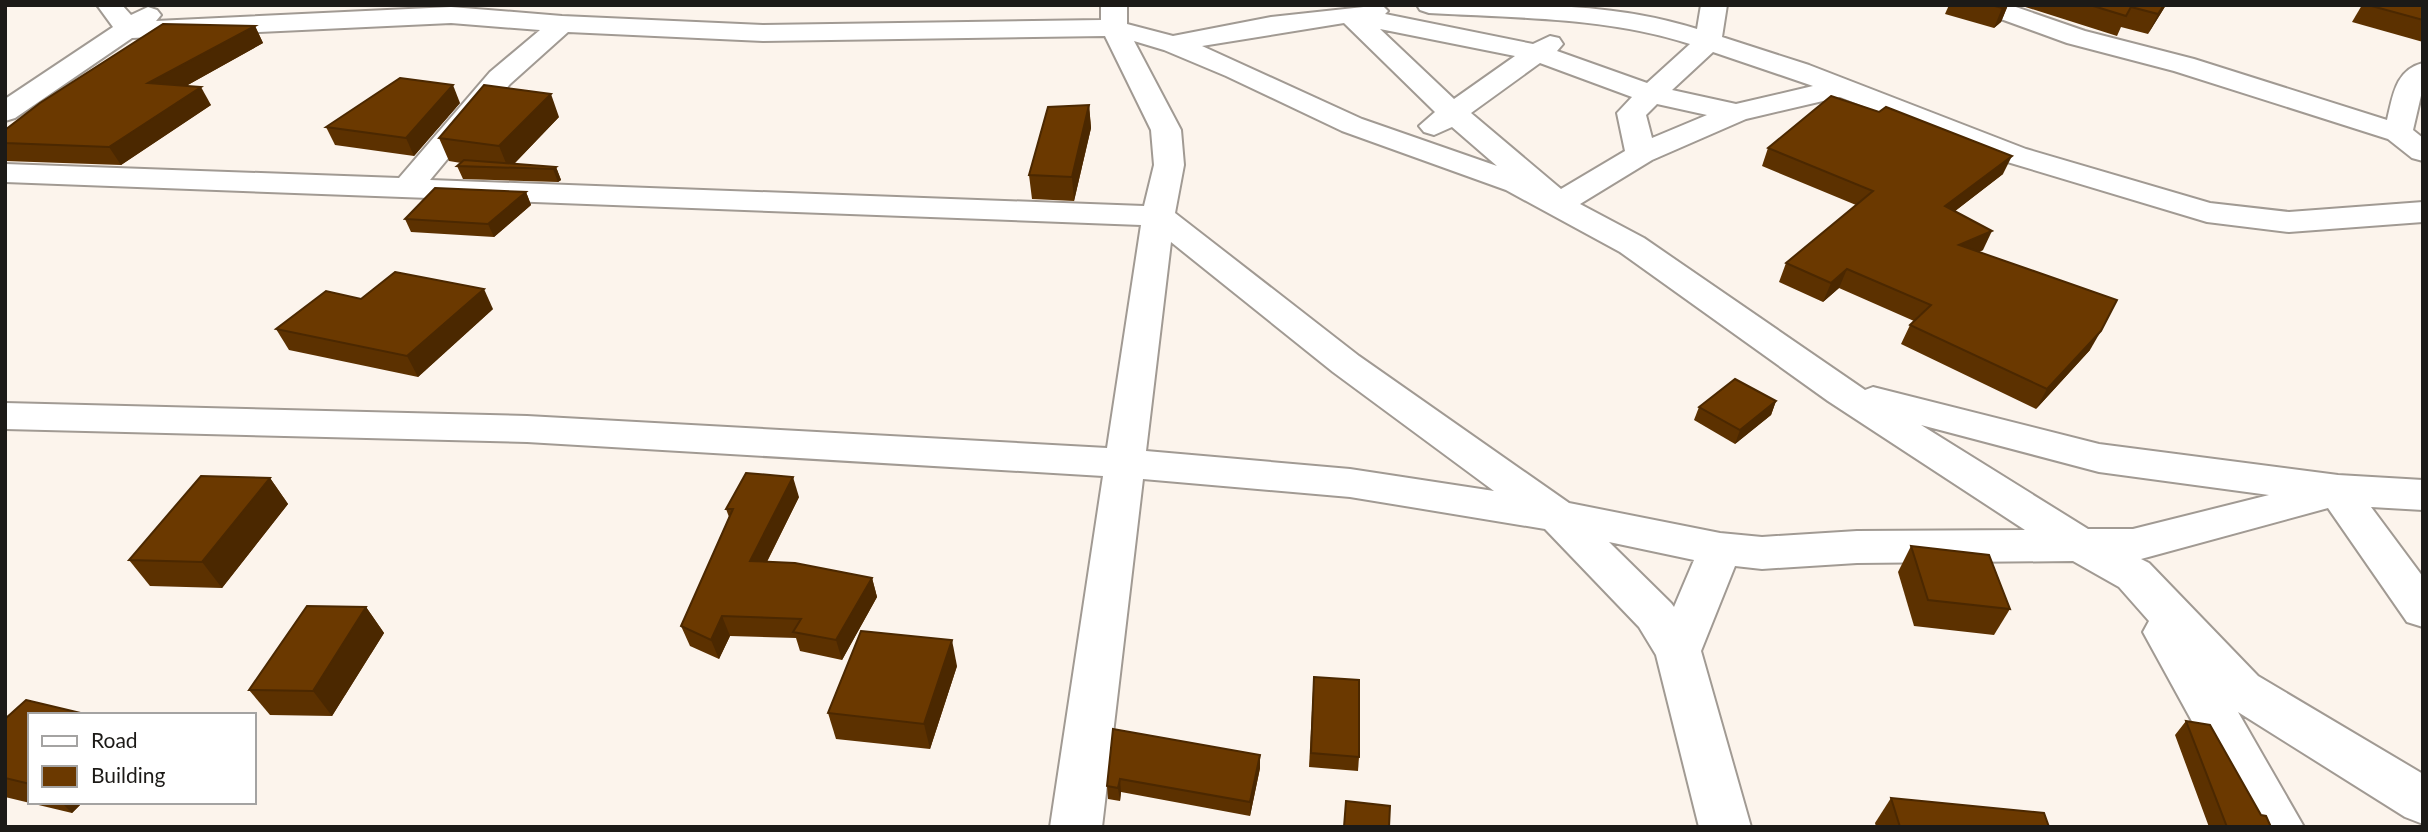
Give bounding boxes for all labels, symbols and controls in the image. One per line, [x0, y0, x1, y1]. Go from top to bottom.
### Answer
legend [28, 713, 256, 804]
text: Road [91, 727, 138, 752]
text: Building [91, 762, 166, 787]

